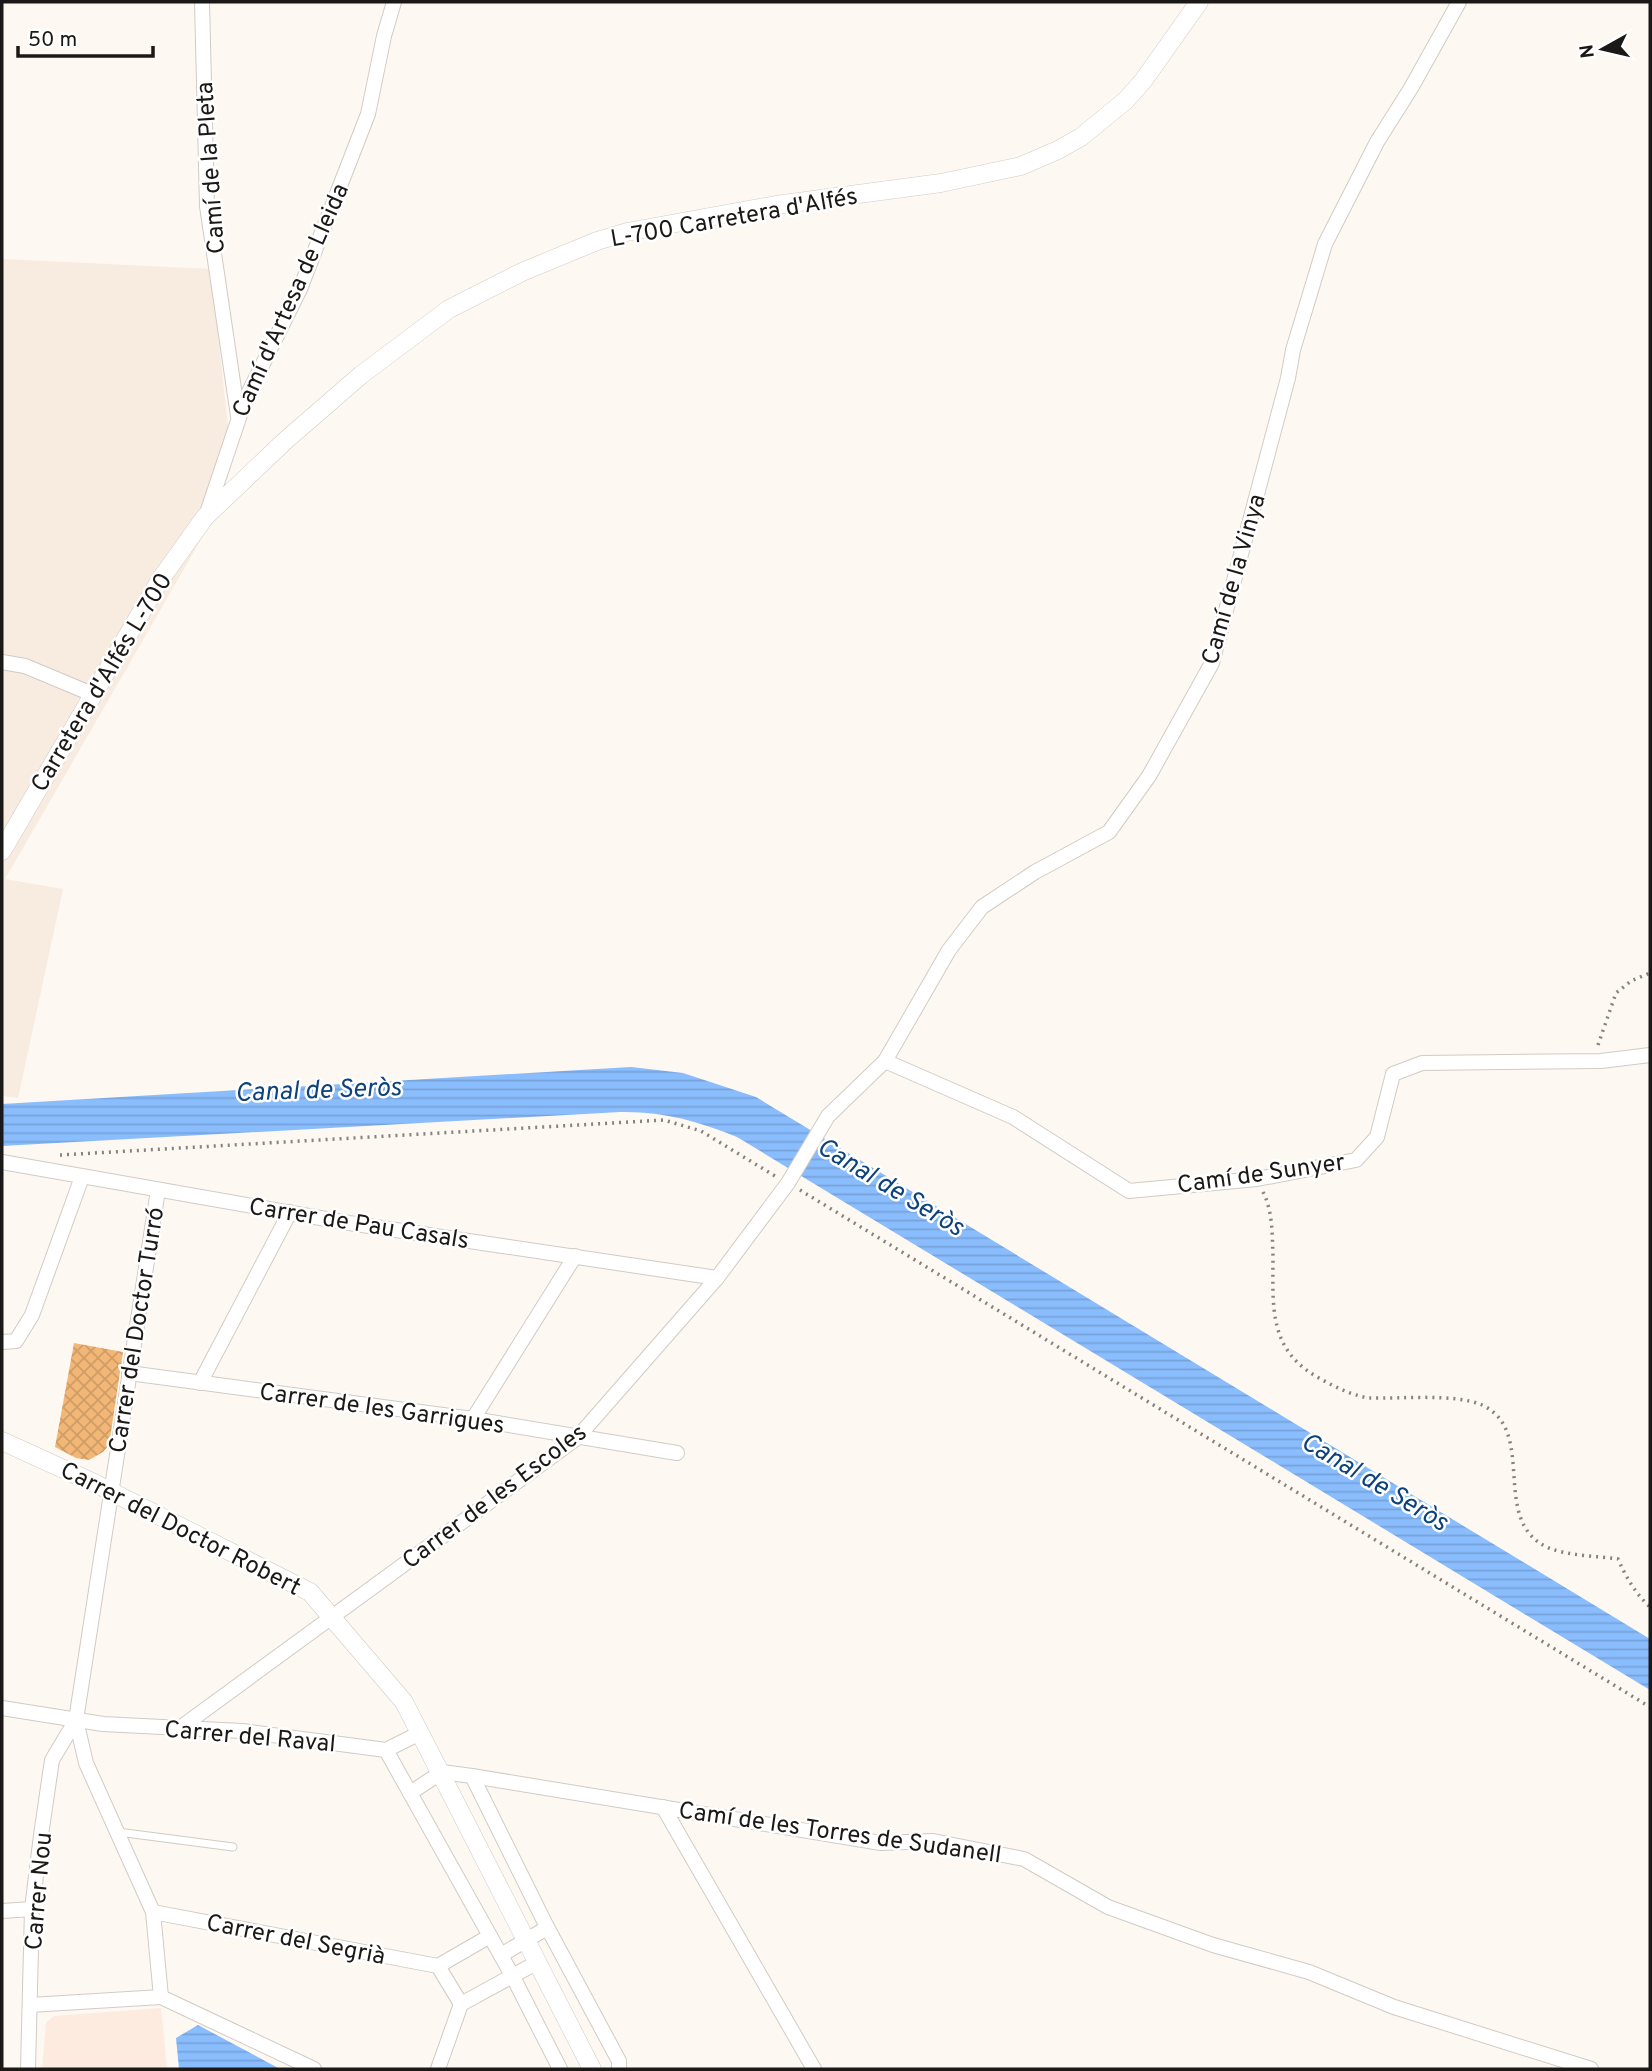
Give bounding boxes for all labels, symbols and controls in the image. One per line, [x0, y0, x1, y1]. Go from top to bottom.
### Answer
scale bar [18, 14, 152, 58]
north arrow [1568, 14, 1638, 84]
text: 50 m [28, 27, 77, 54]
text: N [1575, 43, 1601, 60]
street label: Camí de la Pleta [191, 81, 233, 255]
street label: Camí d'Artesa de Lleida [227, 179, 357, 422]
street label: L-700 Carretera d'Alfés [608, 182, 860, 255]
street label: Camí de la Vinya [1196, 491, 1274, 668]
street label: Carretera d'Alfés L-700 [25, 568, 180, 798]
water label: Canal de Seròs [234, 1072, 403, 1111]
water label: Canal de Seròs [810, 1131, 971, 1246]
street label: Camí de Sunyer [1175, 1148, 1347, 1202]
street label: Carrer de Pau Casals [247, 1193, 471, 1257]
street label: Carrer del Doctor Turró [104, 1205, 172, 1455]
street label: Carrer de les Garrigues [257, 1378, 506, 1442]
street label: Carrer de les Escoles [397, 1418, 593, 1577]
water label: Canal de Seròs [1294, 1426, 1455, 1541]
street label: Carrer del Doctor Robert [55, 1456, 305, 1604]
street label: Carrer del Raval [163, 1716, 337, 1760]
street label: Camí de les Torres de Sudanell [676, 1796, 1003, 1871]
street label: Carrer Nou [20, 1831, 60, 1952]
street label: Carrer del Segrià [204, 1909, 388, 1973]

